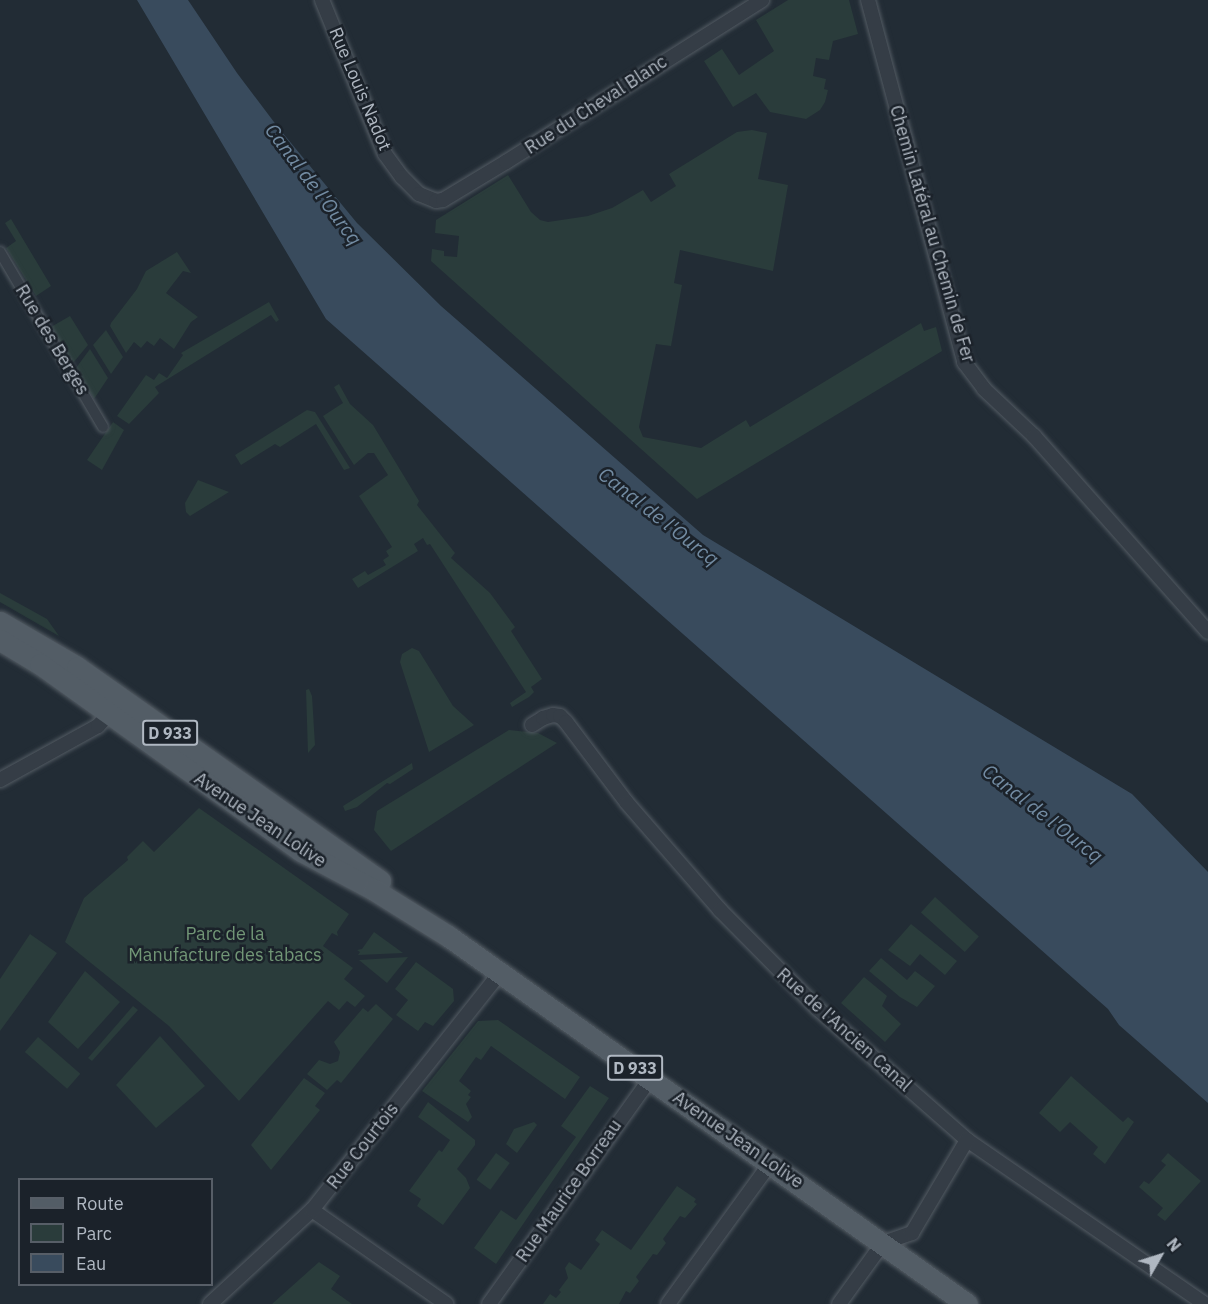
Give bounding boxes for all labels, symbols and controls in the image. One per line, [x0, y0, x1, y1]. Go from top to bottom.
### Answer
street label: Rue Louis Nadot [324, 24, 396, 154]
street label: Rue du Cheval Blanc [521, 51, 671, 159]
street label: Chemin Latéral au Chemin de Fer [885, 103, 979, 365]
water label: Canal de l'Ourcq [260, 118, 368, 250]
street label: Rue des Berges [11, 281, 93, 399]
water label: Canal de l'Ourcq [594, 462, 724, 570]
road number: D 933 [142, 720, 198, 746]
water label: Canal de l'Ourcq [978, 759, 1108, 867]
street label: Avenue Jean Lolive [190, 768, 330, 872]
park label: Parc de la Manufacture des tabacs [128, 924, 322, 966]
street label: Rue de l'Ancien Canal [772, 964, 916, 1096]
road number: D 933 [606, 1055, 664, 1081]
street label: Avenue Jean Lolive [669, 1087, 807, 1193]
street label: Rue Courtois [323, 1099, 403, 1193]
street label: Rue Maurice Borreau [512, 1116, 626, 1266]
legend [18, 1178, 213, 1286]
text: Route [76, 1192, 124, 1215]
text: Parc [76, 1222, 112, 1245]
north arrow [1130, 1226, 1190, 1286]
text: N [1163, 1234, 1185, 1255]
text: Eau [76, 1252, 106, 1275]

